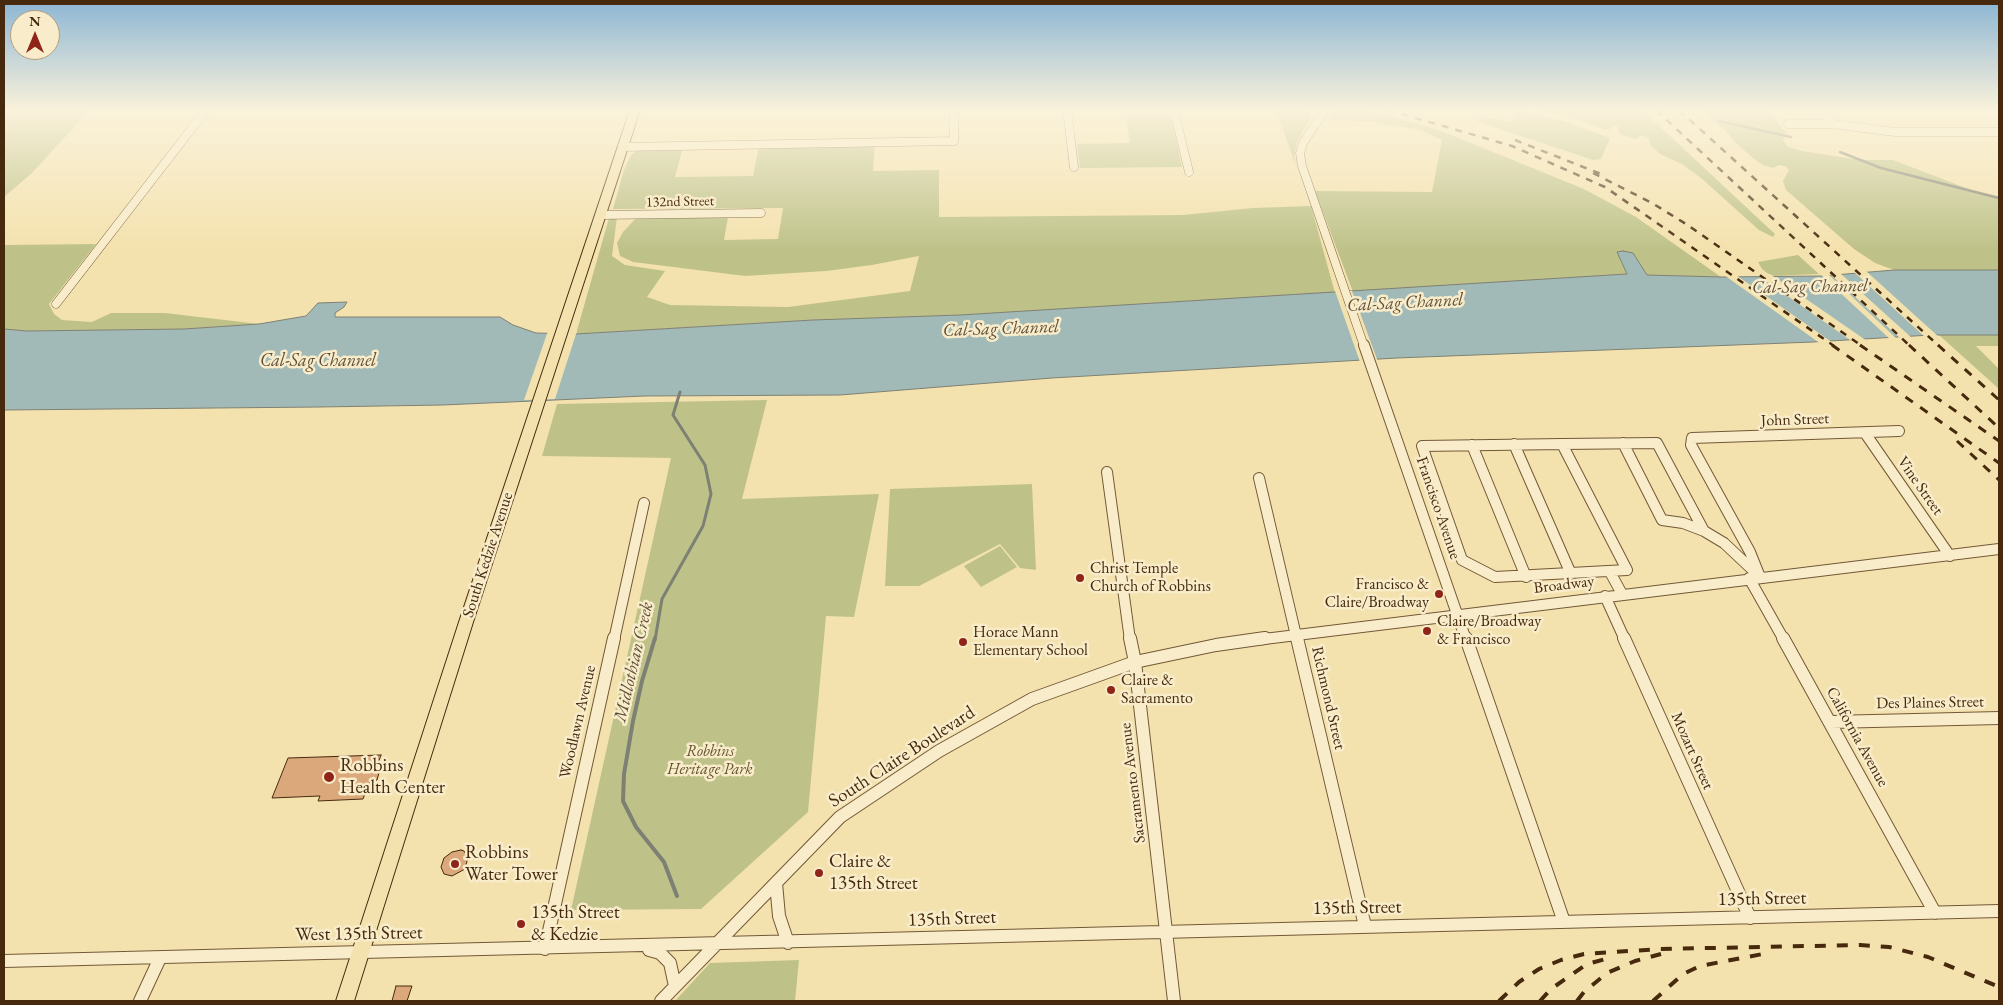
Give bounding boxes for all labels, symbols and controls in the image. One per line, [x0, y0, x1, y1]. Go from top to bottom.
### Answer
north arrow [10, 10, 60, 60]
text: N [29, 12, 41, 30]
street label: 132nd Street [646, 193, 714, 211]
water label: Cal-Sag Channel [1752, 275, 1868, 299]
water label: Cal-Sag Channel [1346, 289, 1464, 317]
water label: Cal-Sag Channel [943, 316, 1059, 342]
water label: Cal-Sag Channel [260, 350, 376, 372]
street label: John Street [1761, 409, 1829, 431]
street label: Vine Street [1893, 453, 1947, 519]
street label: Francisco Avenue [1411, 454, 1465, 562]
street label: South Kedzie Avenue [459, 490, 517, 620]
place label: Christ Temple Church of Robbins [1090, 559, 1211, 597]
marker: Christ Temple Church of Robbins [1074, 572, 1086, 584]
street label: Broadway [1533, 572, 1595, 598]
place label: Francisco & Claire/Broadway [1325, 575, 1429, 613]
marker: Francisco & Claire/Broadway [1433, 588, 1445, 600]
water label: Midlothian Creek [610, 600, 658, 724]
place label: Claire/Broadway & Francisco [1437, 612, 1541, 650]
place label: Horace Mann Elementary School [973, 623, 1088, 661]
marker: Claire/Broadway & Francisco [1421, 625, 1433, 637]
marker: Horace Mann Elementary School [957, 636, 969, 648]
street label: Richmond Street [1307, 645, 1349, 751]
street label: Woodlawn Avenue [556, 664, 600, 780]
place label: Claire & Sacramento [1121, 671, 1193, 709]
marker: Claire & Sacramento [1105, 684, 1117, 696]
street label: California Avenue [1822, 684, 1892, 790]
street label: Des Plaines Street [1876, 692, 1984, 714]
street label: South Claire Boulevard [825, 701, 979, 813]
street label: Mozart Street [1666, 709, 1718, 793]
street label: Sacramento Avenue [1116, 722, 1150, 844]
park label: Robbins Heritage Park [667, 742, 753, 780]
place label: Robbins Health Center [340, 755, 445, 799]
marker: Robbins Health Center [322, 770, 336, 784]
place label: Robbins Water Tower [465, 842, 558, 886]
place label: Claire & 135th Street [829, 851, 918, 895]
marker: Robbins Water Tower [449, 858, 461, 870]
marker: Claire & 135th Street [813, 867, 825, 879]
street label: 135th Street [1717, 887, 1807, 911]
street label: 135th Street [1312, 896, 1402, 920]
place label: 135th Street & Kedzie [531, 902, 620, 946]
street label: 135th Street [907, 906, 997, 932]
marker: 135th Street & Kedzie [515, 918, 527, 930]
street label: West 135th Street [295, 921, 423, 947]

